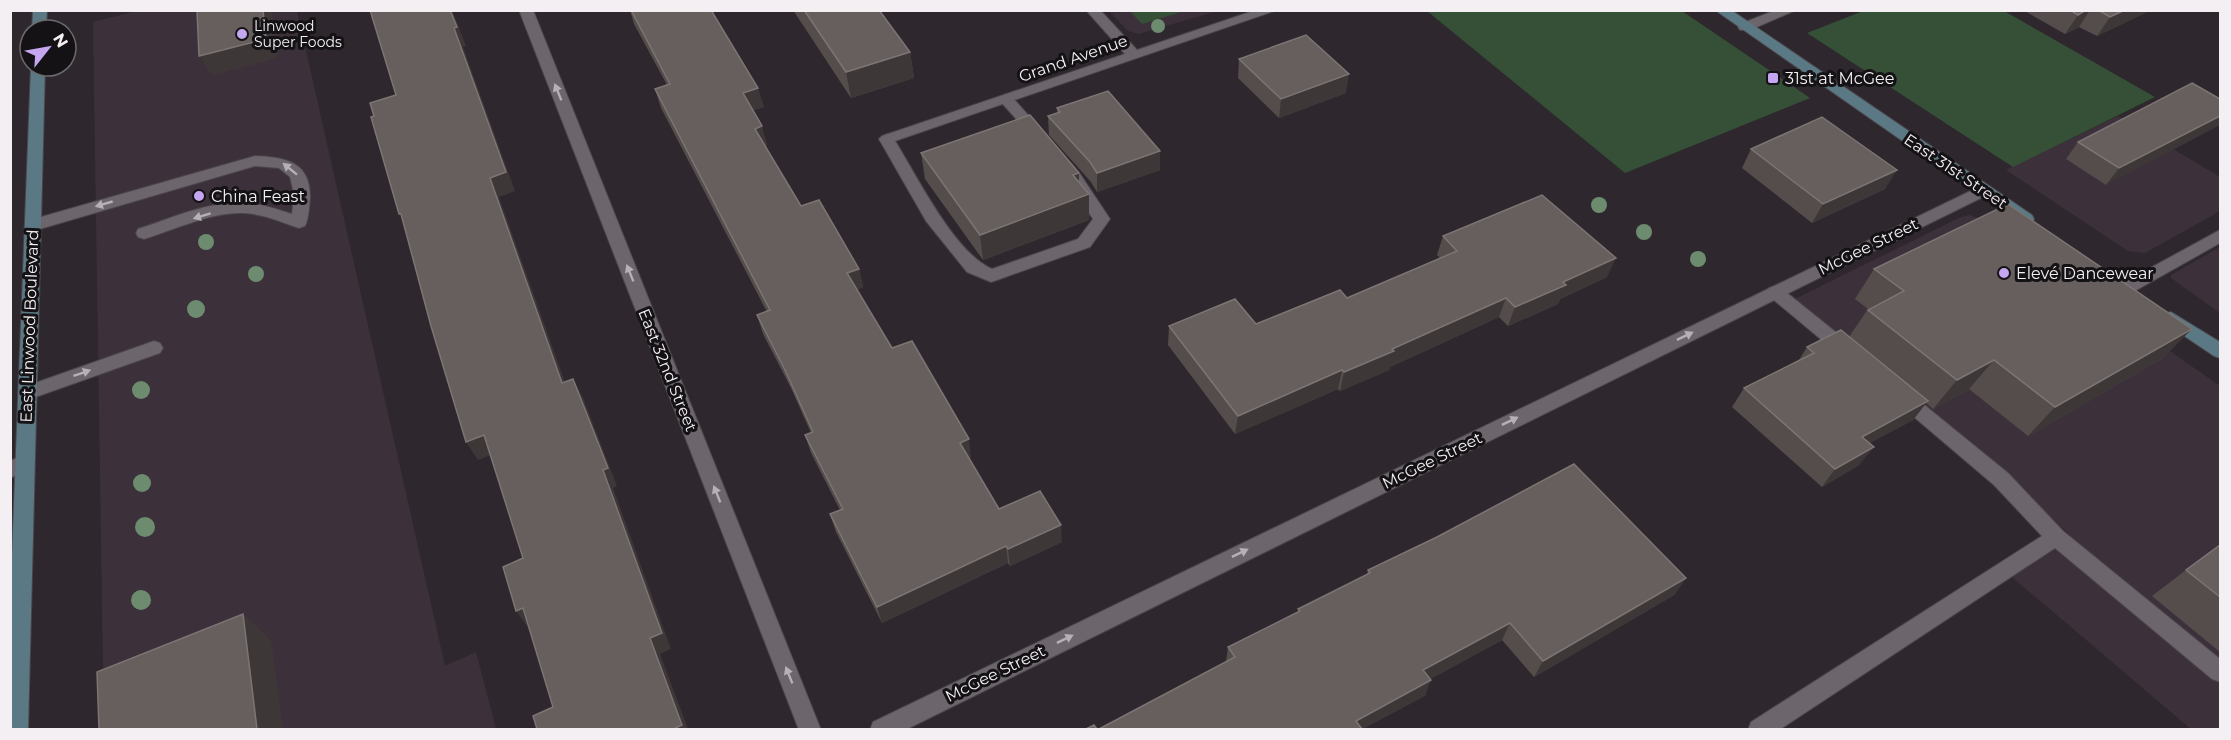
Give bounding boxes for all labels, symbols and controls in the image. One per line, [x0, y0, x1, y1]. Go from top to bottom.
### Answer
place label: Linwood Super Foods [254, 17, 342, 51]
north arrow [18, 18, 78, 78]
marker: Linwood Super Foods [235, 27, 249, 41]
text: N [49, 30, 72, 51]
street label: Grand Avenue [1016, 31, 1130, 86]
place label: 31st at McGee [1785, 69, 1894, 88]
marker: 31st at McGee [1766, 71, 1780, 85]
one-way arrow [553, 83, 562, 101]
street label: East 31st Street [1901, 130, 2011, 213]
one-way arrow [282, 163, 298, 176]
place label: China Feast [211, 187, 305, 206]
marker: China Feast [192, 189, 206, 203]
one-way arrow [95, 200, 113, 209]
one-way arrow [193, 212, 211, 221]
street label: McGee Street [1815, 214, 1922, 279]
street label: East Linwood Boulevard [17, 229, 42, 423]
one-way arrow [625, 264, 635, 282]
place label: Elevé Dancewear [2016, 264, 2154, 283]
marker: Elevé Dancewear [1997, 266, 2011, 280]
street label: East 32nd Street [634, 306, 701, 435]
one-way arrow [1676, 331, 1693, 340]
one-way arrow [73, 368, 91, 378]
one-way arrow [1501, 417, 1518, 426]
street label: McGee Street [1379, 428, 1486, 493]
one-way arrow [712, 485, 721, 503]
one-way arrow [1232, 549, 1249, 558]
one-way arrow [1057, 634, 1074, 644]
street label: McGee Street [942, 641, 1049, 706]
one-way arrow [784, 666, 793, 684]

